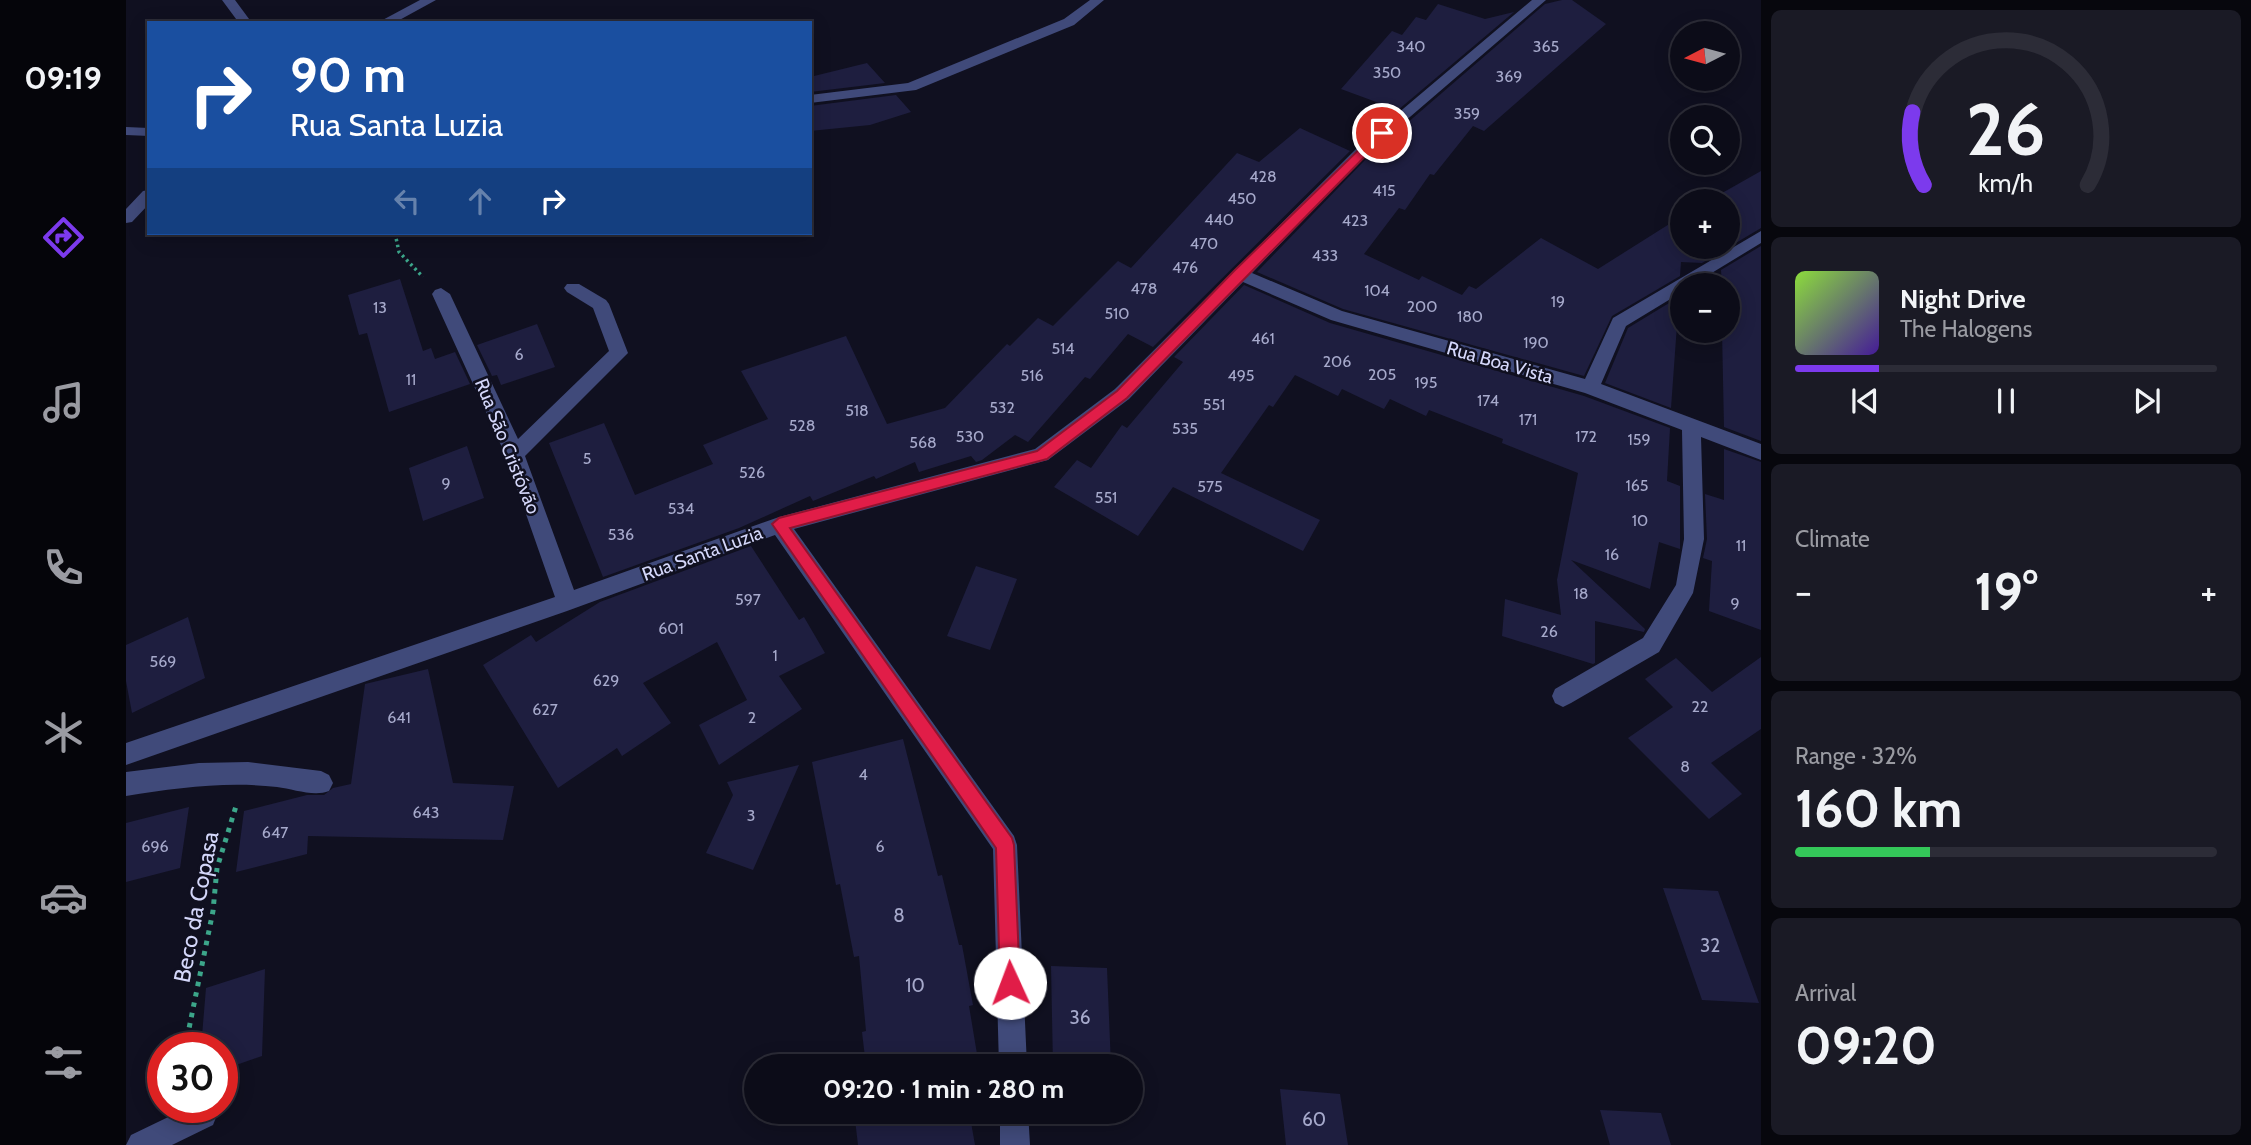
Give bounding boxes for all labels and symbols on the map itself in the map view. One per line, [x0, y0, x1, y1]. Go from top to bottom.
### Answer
north arrow [1670, 21, 1740, 91]
house number: 340 [1396, 37, 1426, 56]
house number: 365 [1533, 37, 1559, 56]
house number: 350 [1373, 63, 1401, 82]
house number: 369 [1496, 67, 1522, 86]
pin [1352, 103, 1412, 163]
house number: 359 [1454, 104, 1480, 123]
house number: 428 [1249, 167, 1277, 186]
house number: 415 [1372, 181, 1396, 200]
house number: 450 [1227, 189, 1257, 208]
house number: 440 [1204, 210, 1234, 229]
house number: 423 [1342, 211, 1368, 230]
house number: 470 [1190, 234, 1218, 253]
house number: 433 [1312, 246, 1338, 265]
house number: 476 [1172, 258, 1198, 277]
house number: 478 [1131, 279, 1158, 298]
house number: 104 [1364, 281, 1390, 300]
house number: 19 [1551, 292, 1565, 311]
house number: 200 [1407, 297, 1437, 316]
house number: 13 [373, 298, 387, 317]
house number: 510 [1104, 304, 1130, 323]
house number: 180 [1457, 307, 1483, 326]
house number: 461 [1251, 329, 1275, 348]
house number: 190 [1523, 333, 1549, 352]
street label: Rua Boa Vista [1444, 336, 1556, 389]
house number: 514 [1051, 339, 1075, 358]
house number: 6 [514, 345, 524, 364]
house number: 206 [1323, 352, 1351, 371]
house number: 205 [1368, 365, 1396, 384]
house number: 516 [1021, 366, 1043, 385]
house number: 495 [1228, 366, 1255, 385]
house number: 11 [406, 370, 416, 389]
house number: 195 [1415, 373, 1437, 392]
street label: Rua São Cristóvão [470, 375, 545, 517]
house number: 174 [1477, 391, 1499, 410]
house number: 551 [1203, 395, 1225, 414]
house number: 532 [989, 398, 1015, 417]
house number: 518 [845, 401, 869, 420]
house number: 171 [1519, 410, 1537, 429]
house number: 528 [789, 416, 815, 435]
house number: 535 [1172, 419, 1198, 438]
house number: 530 [956, 427, 984, 446]
house number: 172 [1575, 427, 1597, 446]
house number: 159 [1628, 430, 1650, 449]
house number: 568 [909, 433, 937, 452]
house number: 5 [583, 449, 591, 468]
house number: 526 [739, 463, 765, 482]
house number: 9 [441, 474, 451, 493]
house number: 165 [1626, 476, 1648, 495]
house number: 575 [1197, 477, 1223, 496]
house number: 551 [1095, 488, 1117, 507]
house number: 534 [668, 499, 694, 518]
house number: 10 [1632, 511, 1648, 530]
street label: Rua Santa Luzia [639, 521, 766, 586]
house number: 536 [608, 525, 634, 544]
house number: 11 [1736, 536, 1746, 555]
house number: 16 [1605, 545, 1619, 564]
house number: 18 [1574, 584, 1588, 603]
house number: 597 [735, 590, 761, 609]
house number: 9 [1730, 594, 1740, 613]
house number: 601 [658, 619, 684, 638]
house number: 26 [1540, 622, 1558, 641]
house number: 1 [772, 646, 778, 665]
house number: 569 [150, 652, 176, 671]
house number: 629 [593, 671, 619, 690]
house number: 22 [1692, 697, 1708, 716]
house number: 627 [532, 700, 558, 719]
house number: 641 [387, 708, 411, 727]
house number: 2 [748, 708, 756, 727]
house number: 8 [1680, 757, 1690, 776]
house number: 4 [858, 765, 868, 784]
house number: 643 [413, 803, 440, 822]
house number: 3 [747, 806, 755, 825]
house number: 647 [262, 823, 288, 842]
street label: Beco da Copasa [168, 829, 224, 985]
house number: 696 [141, 837, 169, 856]
house number: 6 [875, 837, 885, 856]
house number: 8 [893, 904, 905, 927]
house number: 32 [1700, 934, 1720, 957]
position arrow [973, 946, 1047, 1020]
house number: 10 [905, 974, 925, 997]
house number: 36 [1069, 1006, 1091, 1029]
speed limit sign: 30 [147, 1032, 238, 1123]
house number: 60 [1302, 1108, 1326, 1131]

